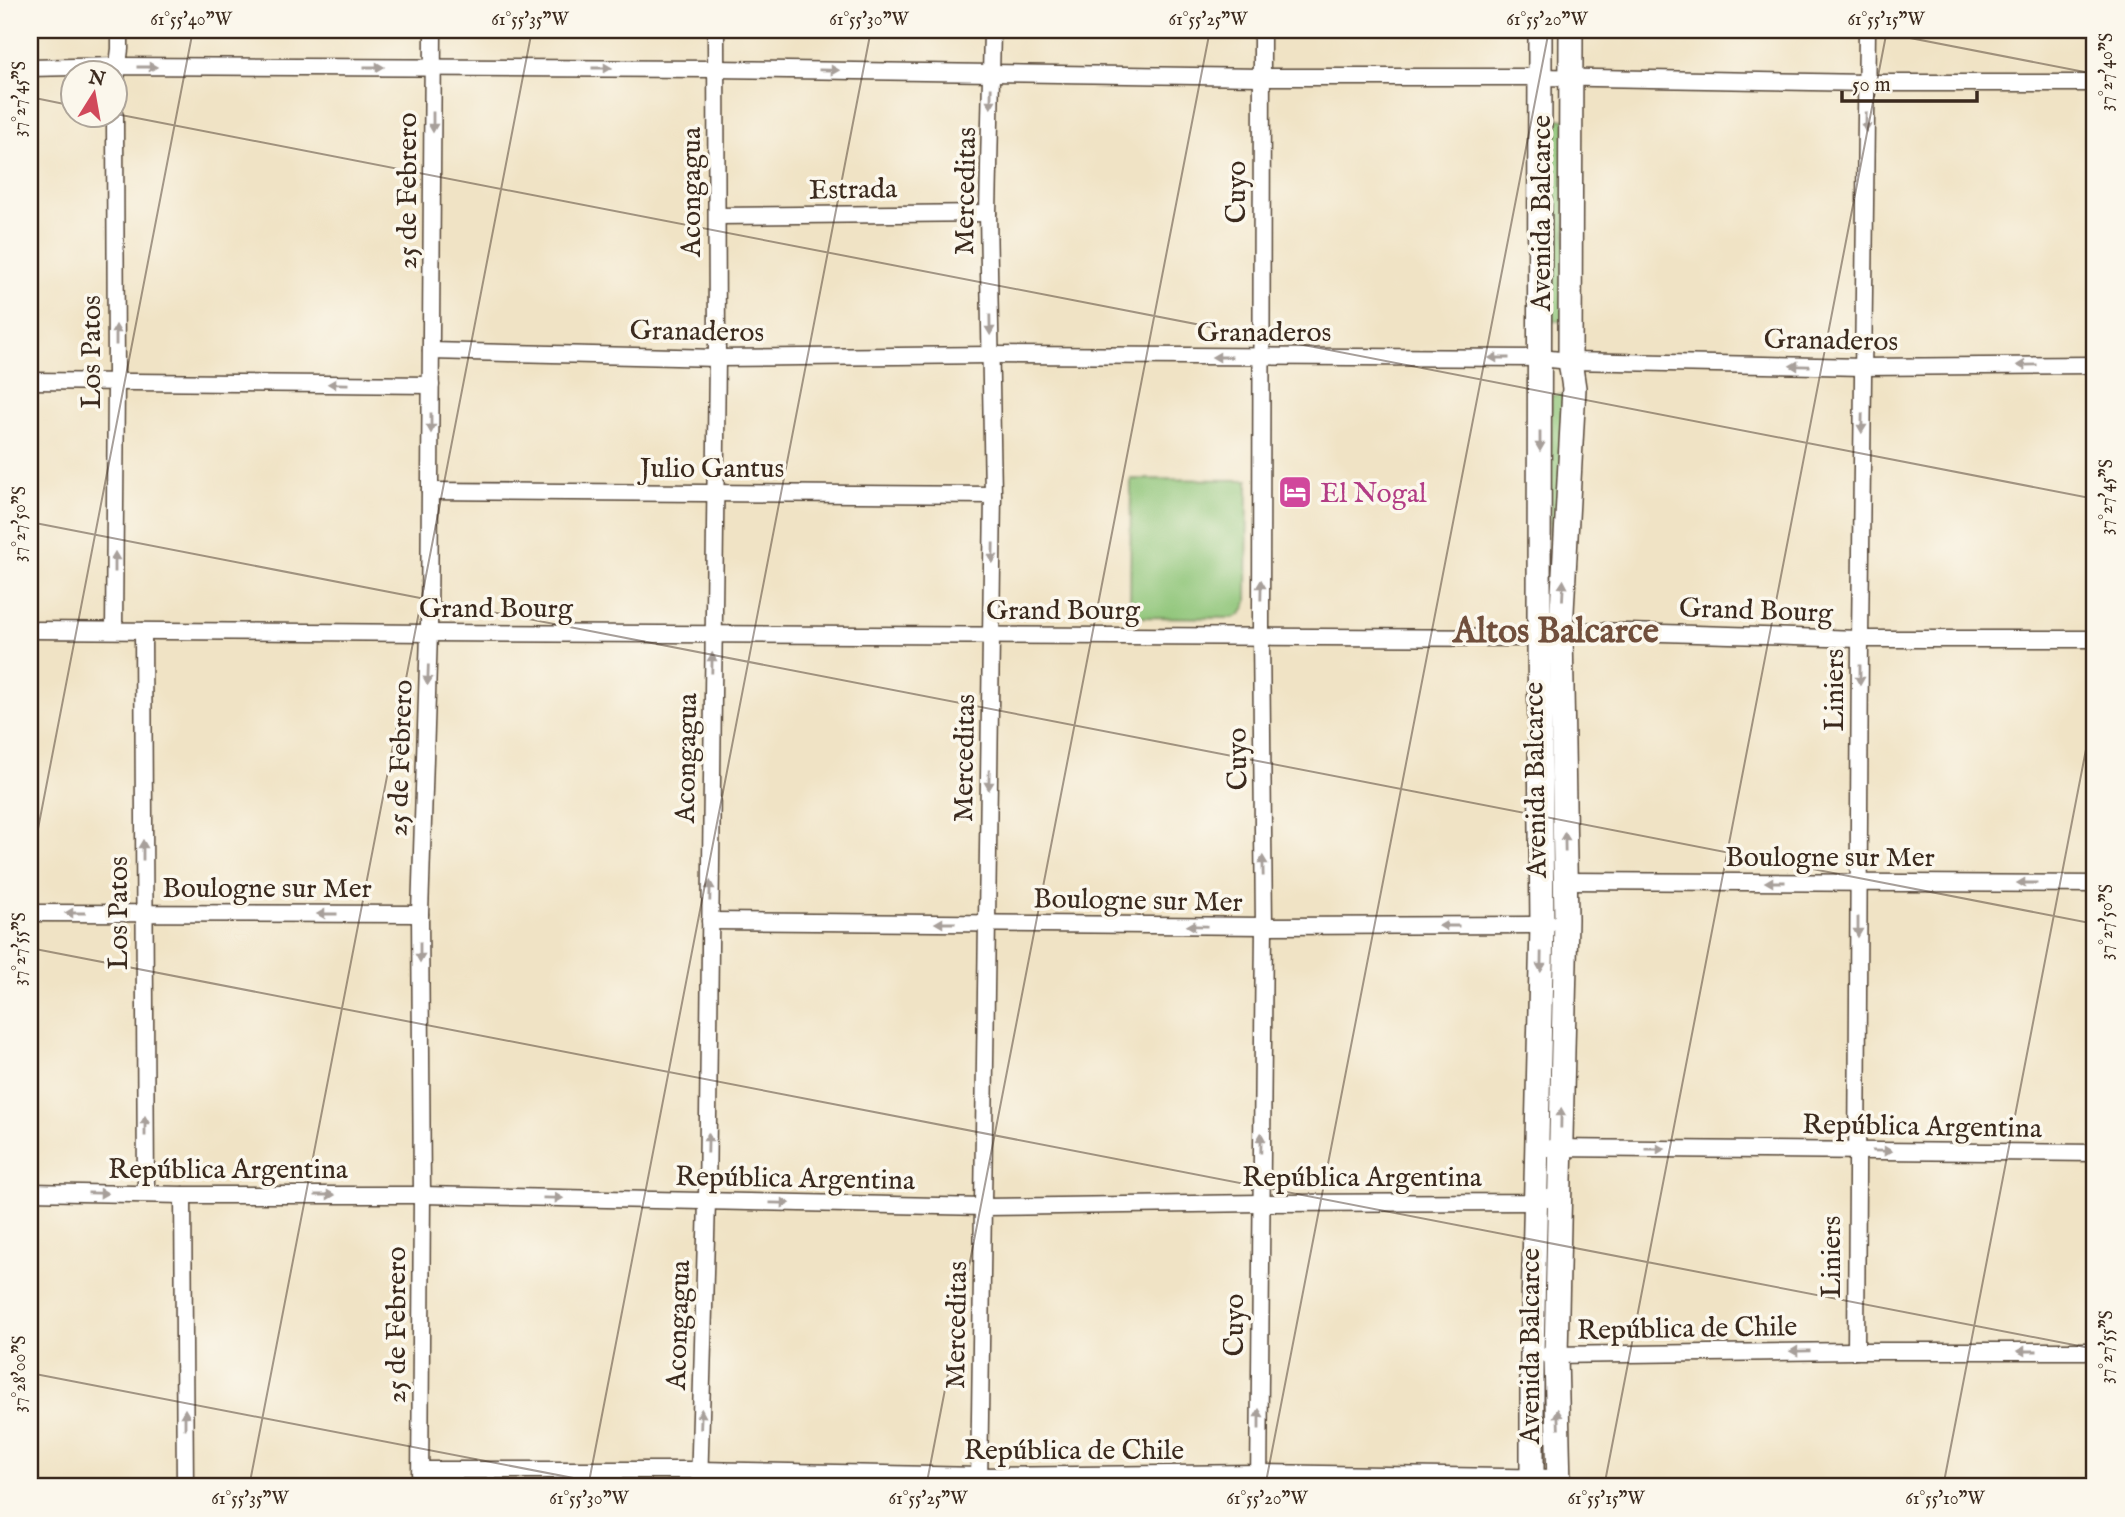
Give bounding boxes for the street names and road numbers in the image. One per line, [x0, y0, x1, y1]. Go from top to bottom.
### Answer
street label: 25 de Febrero [391, 112, 426, 270]
street label: Avenida Balcarce [1525, 115, 1560, 312]
street label: Acongagua [675, 126, 710, 258]
street label: Merceditas [948, 127, 985, 255]
street label: Cuyo [1220, 161, 1255, 223]
street label: Estrada [809, 172, 898, 209]
street label: Los Patos [75, 295, 110, 409]
street label: Granaderos [629, 314, 765, 351]
street label: Granaderos [1197, 316, 1331, 351]
street label: Granaderos [1763, 323, 1899, 360]
street label: Julio Gantus [637, 452, 784, 487]
street label: Grand Bourg [1678, 591, 1834, 632]
street label: Grand Bourg [419, 592, 574, 627]
street label: Grand Bourg [986, 594, 1141, 629]
street label: Liniers [1818, 649, 1853, 731]
street label: 25 de Febrero [381, 679, 422, 837]
street label: Avenida Balcarce [1517, 681, 1556, 879]
street label: Acongagua [669, 692, 706, 824]
street label: Merceditas [947, 694, 984, 822]
street label: Cuyo [1220, 727, 1257, 791]
street label: Boulogne sur Mer [1725, 841, 1935, 876]
street label: Los Patos [102, 856, 137, 970]
street label: Boulogne sur Mer [162, 872, 372, 907]
street label: Boulogne sur Mer [1033, 882, 1243, 921]
street label: República Argentina [1802, 1108, 2043, 1147]
street label: República Argentina [108, 1153, 349, 1188]
street label: República Argentina [675, 1160, 916, 1199]
street label: República Argentina [1242, 1161, 1483, 1196]
street label: Liniers [1815, 1216, 1850, 1298]
street label: 25 de Febrero [380, 1246, 415, 1404]
street label: Avenida Balcarce [1514, 1248, 1549, 1445]
street label: Acongagua [660, 1259, 699, 1392]
street label: Merceditas [939, 1261, 976, 1389]
street label: Cuyo [1218, 1294, 1253, 1356]
street label: República de Chile [1577, 1310, 1798, 1349]
street label: República de Chile [964, 1434, 1184, 1469]

